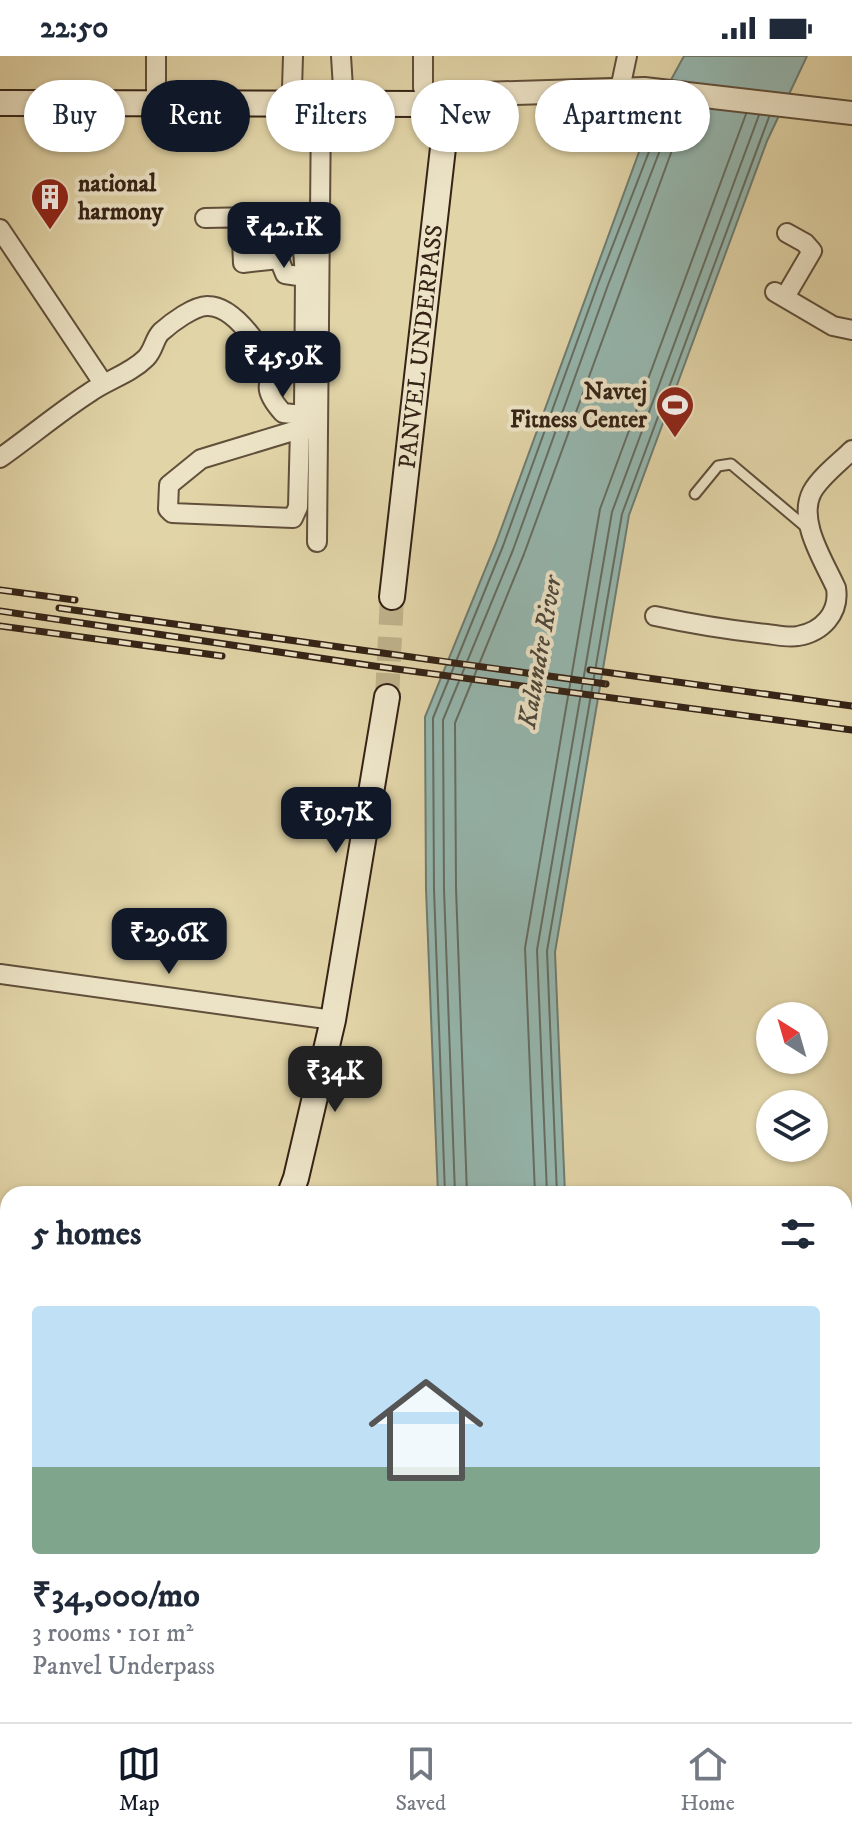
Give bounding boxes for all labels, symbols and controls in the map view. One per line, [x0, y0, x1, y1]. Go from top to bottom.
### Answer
text: 22:50 [40, 10, 108, 47]
chip: Buy [24, 80, 125, 152]
chip: Rent [141, 80, 250, 152]
chip: Filters [266, 80, 395, 152]
chip: New [411, 80, 519, 152]
chip: Apartment [535, 80, 710, 152]
place label: national harmony [77, 169, 164, 227]
building icon: national harmony [29, 176, 71, 231]
pin: ₹42.1K [219, 202, 349, 270]
text: ₹42.1K [246, 211, 322, 244]
street label: PANVEL UNDERPASS [393, 223, 450, 470]
pin: ₹45.9K [218, 331, 348, 399]
text: ₹45.9K [243, 340, 323, 373]
place label: Navtej Fitness Center [510, 377, 648, 435]
sports icon: Navtej Fitness Center [654, 384, 696, 439]
water label: Kalundre River [511, 572, 570, 732]
pin: ₹19.7K [271, 787, 401, 855]
text: ₹19.7K [299, 796, 373, 829]
pin: ₹29.6K [104, 908, 234, 976]
text: ₹29.6K [130, 917, 208, 950]
north arrow [756, 1002, 828, 1074]
map controls [756, 1002, 828, 1162]
pin: ₹34K [288, 1046, 382, 1114]
text: ₹34K [306, 1055, 364, 1088]
button: layers [756, 1090, 828, 1162]
icon: filters [776, 1212, 820, 1256]
text: 5 homes [32, 1213, 141, 1255]
icon: home [354, 1358, 498, 1502]
text: ₹34,000/mo [32, 1575, 200, 1617]
text: 3 rooms · 101 m² [32, 1617, 193, 1650]
text: Panvel Underpass [32, 1650, 215, 1683]
tab: Map [117, 1742, 161, 1817]
tab: Saved [396, 1742, 446, 1817]
tab: Home [680, 1742, 735, 1817]

